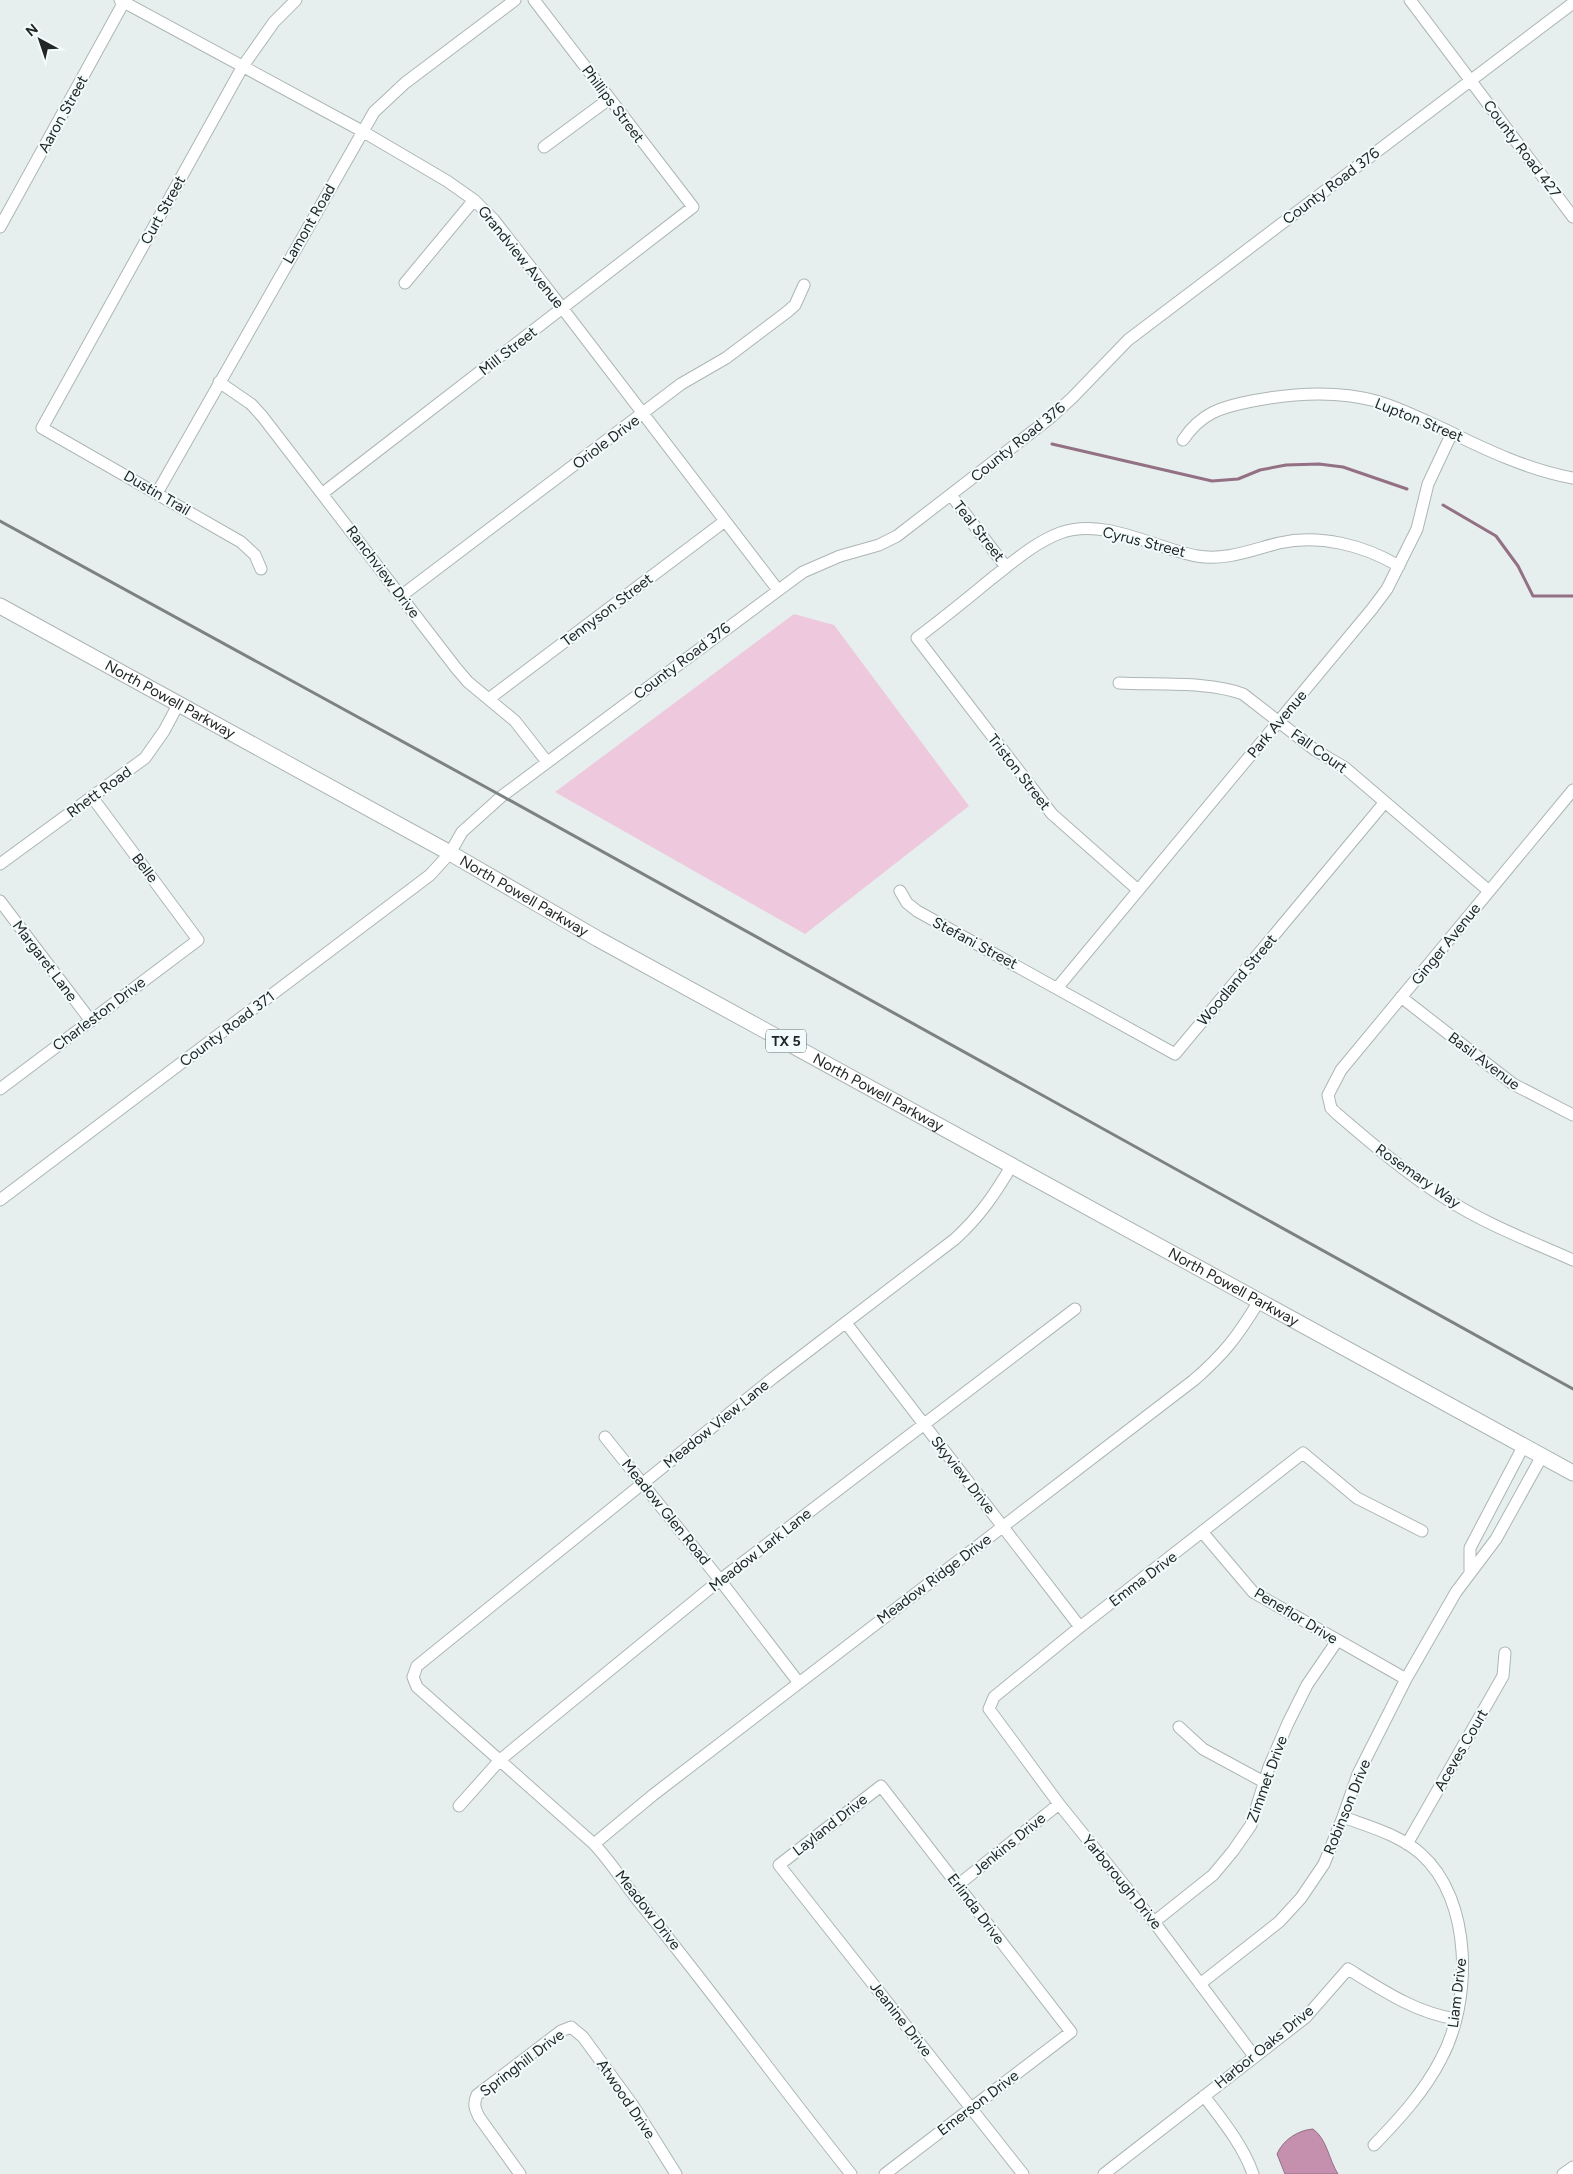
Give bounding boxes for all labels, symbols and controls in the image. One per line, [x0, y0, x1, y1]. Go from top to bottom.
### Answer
north arrow [15, 15, 65, 65]
text: N [22, 20, 42, 40]
street label: Phillips Street [578, 62, 648, 146]
street label: Aaron Street [34, 72, 92, 156]
street label: County Road 427 [1479, 97, 1565, 201]
street label: County Road 376 [1279, 143, 1383, 228]
street label: Curt Street [137, 172, 189, 247]
street label: Lamont Road [279, 181, 339, 267]
street label: Grandview Avenue [474, 202, 568, 312]
street label: Mill Street [475, 323, 541, 379]
street label: Lupton Street [1372, 394, 1466, 446]
street label: County Road 376 [967, 398, 1069, 486]
street label: Oriole Drive [569, 411, 643, 473]
street label: Dustin Trail [120, 467, 194, 519]
street label: Teal Street [950, 497, 1009, 565]
street label: Ranchview Drive [342, 522, 424, 622]
street label: Cyrus Street [1101, 523, 1188, 561]
street label: Tennyson Street [558, 570, 657, 650]
street label: County Road 376 [630, 618, 734, 703]
street label: North Powell Parkway [102, 656, 238, 742]
street label: Park Avenue [1243, 686, 1311, 762]
street label: Fall Court [1287, 725, 1351, 777]
street label: Triston Street [984, 730, 1054, 814]
street label: Rhett Road [63, 763, 135, 821]
street label: Belle [128, 850, 162, 886]
street label: North Powell Parkway [456, 852, 592, 941]
street label: Ginger Avenue [1408, 900, 1484, 988]
street label: Stefani Street [929, 913, 1021, 973]
street label: Margaret Lane [9, 917, 81, 1005]
street label: Woodland Street [1194, 930, 1281, 1029]
street label: Charleston Drive [49, 973, 149, 1055]
street label: County Road 371 [176, 987, 278, 1071]
street label: Basil Avenue [1445, 1028, 1523, 1094]
road number: TX 5 [766, 1030, 806, 1052]
street label: North Powell Parkway [810, 1050, 947, 1135]
street label: Rosemary Way [1372, 1140, 1464, 1212]
street label: North Powell Parkway [1165, 1244, 1302, 1330]
street label: Meadow View Lane [660, 1376, 772, 1472]
street label: Skyview Drive [927, 1433, 999, 1517]
street label: Meadow Glen Road [618, 1456, 714, 1568]
street label: Meadow Lark Lane [705, 1504, 815, 1596]
street label: Meadow Ridge Drive [873, 1530, 995, 1628]
street label: Emma Drive [1105, 1548, 1181, 1610]
street label: Peneflor Drive [1251, 1584, 1341, 1648]
street label: Aceves Court [1430, 1706, 1492, 1794]
street label: Zimmet Drive [1243, 1733, 1291, 1825]
street label: Robinson Drive [1320, 1757, 1374, 1857]
street label: Layland Drive [789, 1790, 871, 1860]
street label: Jenkins Drive [969, 1809, 1049, 1879]
street label: Yarborough Drive [1078, 1831, 1166, 1933]
street label: Meadow Drive [611, 1867, 685, 1953]
street label: Erlinda Drive [944, 1870, 1008, 1948]
street label: Liam Drive [1444, 1957, 1470, 2029]
street label: Jeanine Drive [866, 1978, 936, 2060]
street label: Harbor Oaks Drive [1211, 2002, 1317, 2092]
street label: Springhill Drive [476, 2026, 568, 2100]
street label: Atwood Drive [593, 2056, 659, 2142]
street label: Emerson Drive [934, 2067, 1022, 2139]

